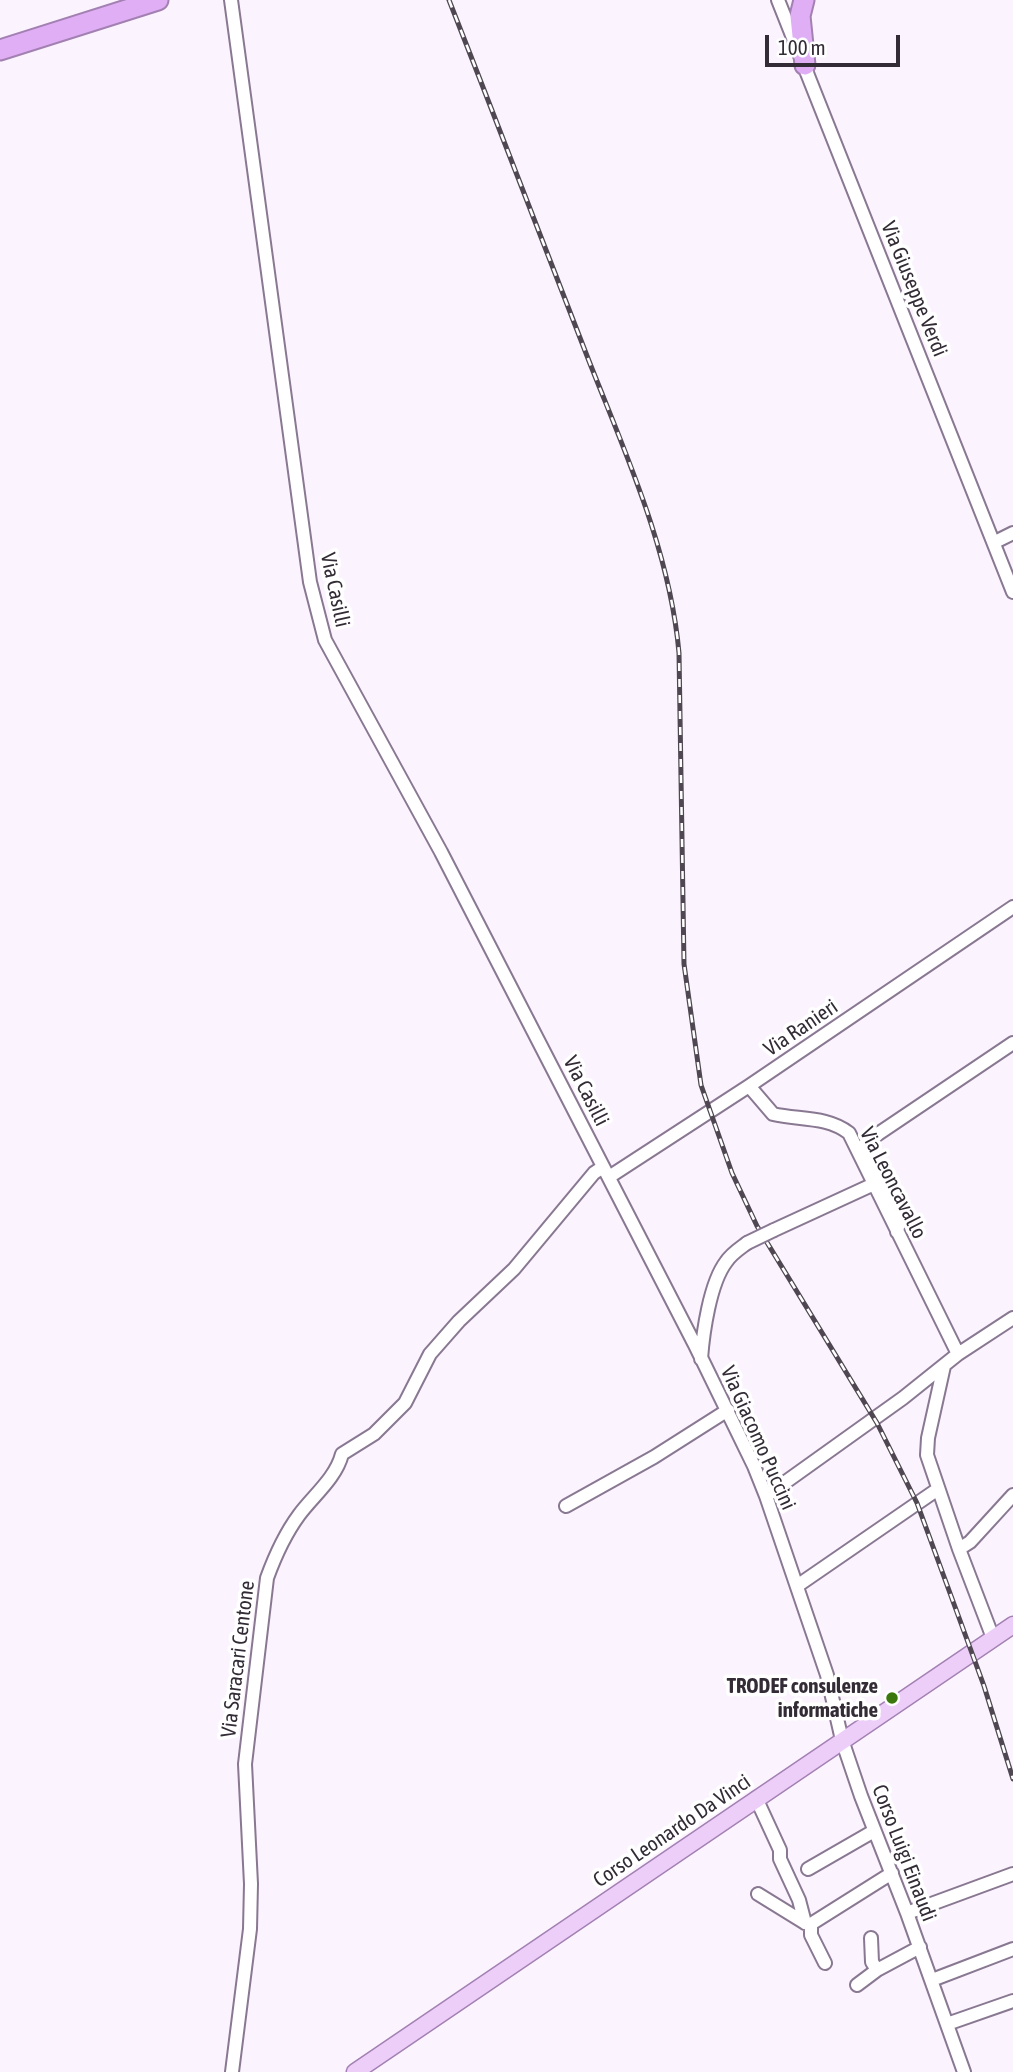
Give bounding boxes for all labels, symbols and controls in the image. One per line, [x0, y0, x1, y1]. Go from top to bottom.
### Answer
scale bar [768, 21, 903, 65]
text: 100 m [778, 35, 826, 59]
street label: Via Giuseppe Verdi [875, 218, 953, 360]
street label: Via Casilli [315, 551, 355, 629]
street label: Via Ranieri [759, 994, 843, 1062]
street label: Via Casilli [558, 1052, 614, 1130]
street label: Via Leoncavallo [854, 1123, 932, 1243]
street label: Via Giacomo Puccini [715, 1362, 801, 1514]
street label: Via Saracari Centone [216, 1579, 260, 1739]
place label: TRODEF consulenze informatiche [727, 1673, 878, 1723]
marker: TRODEF consulenze informatiche [884, 1690, 900, 1706]
street label: Corso Leonardo Da Vinci [589, 1769, 755, 1893]
street label: Corso Luigi Einaudi [866, 1781, 942, 1925]

